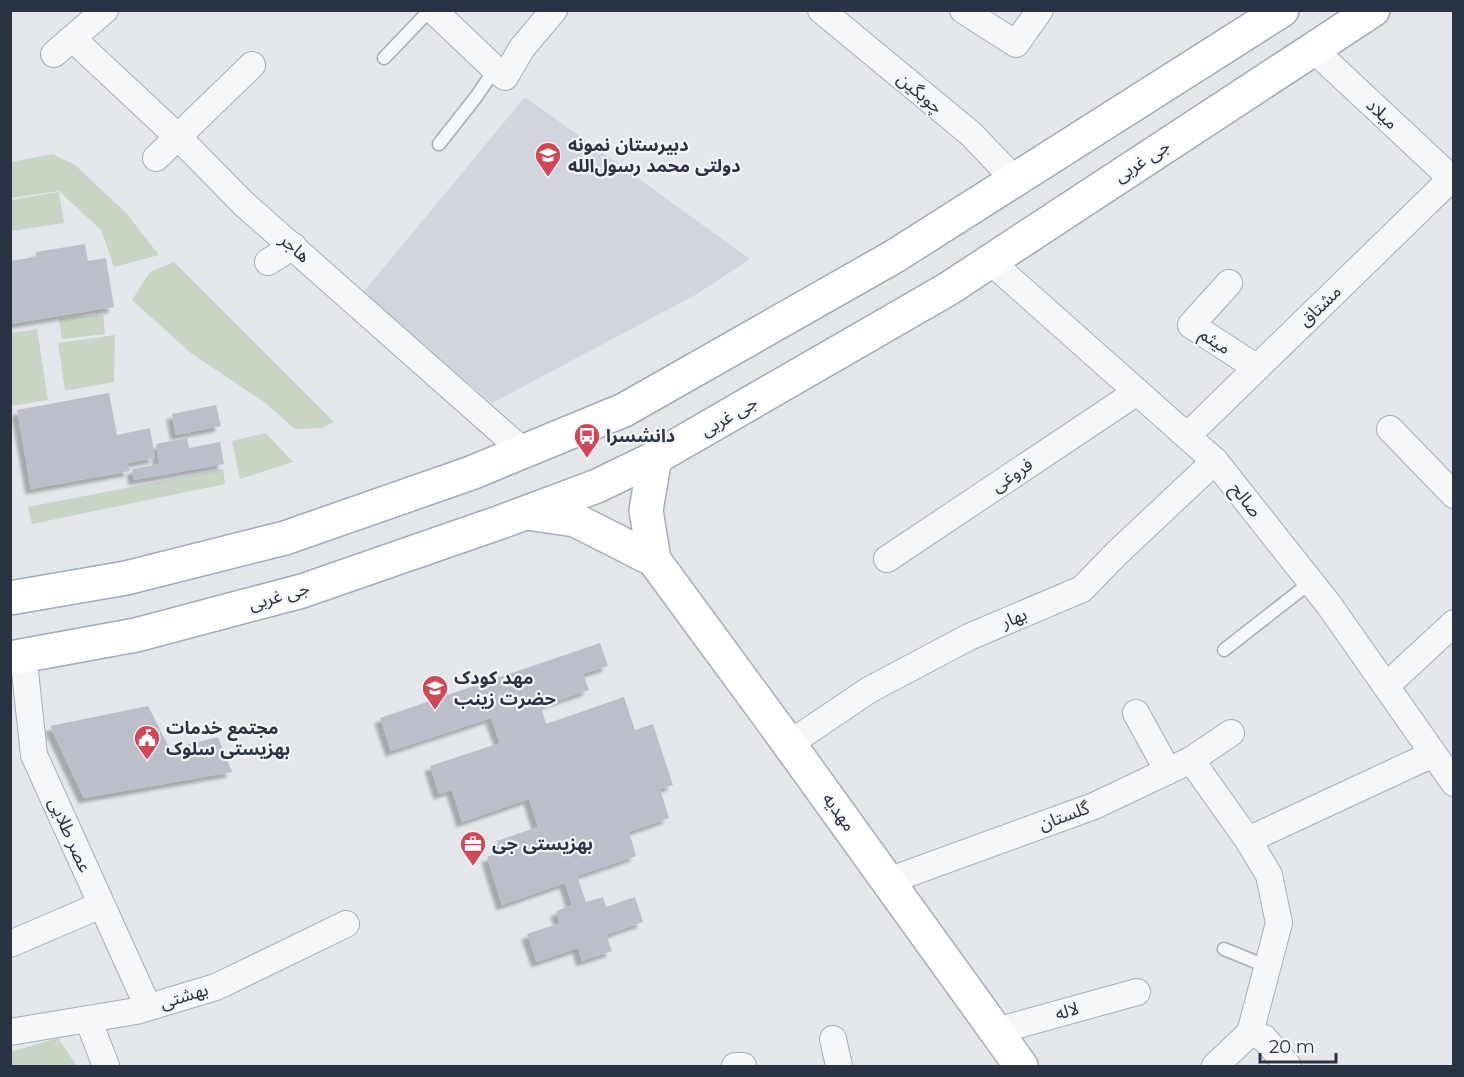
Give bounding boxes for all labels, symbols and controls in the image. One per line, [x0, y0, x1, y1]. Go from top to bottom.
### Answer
street label: چوبگین [893, 68, 947, 118]
street label: میلاد [1361, 94, 1403, 134]
place label: دبیرستان نمونه دولتی محمد رسول‌الله [568, 134, 740, 177]
street label: جی غربی [1110, 135, 1174, 187]
school or university icon: دبیرستان نمونه دولتی محمد رسول‌الله [533, 140, 563, 178]
street label: هاجر [274, 228, 315, 267]
street label: مشتاق [1294, 280, 1346, 332]
street label: میثم [1194, 323, 1235, 361]
street label: جی غربی [697, 391, 761, 441]
bus stop icon: دانشسرا [572, 421, 602, 459]
place label: دانشسرا [606, 425, 675, 447]
street label: فروغی [987, 453, 1037, 497]
street label: صالح [1224, 478, 1266, 523]
street label: جی غربی [246, 577, 312, 615]
street label: بهار [997, 603, 1030, 633]
place label: مهد کودک حضرت زینب [454, 667, 556, 710]
school or university icon: مهد کودک حضرت زینب [420, 673, 450, 711]
place label: مجتمع خدمات بهزیستی سلوک [166, 717, 290, 760]
public building icon: مجتمع خدمات بهزیستی سلوک [132, 723, 162, 761]
street label: مهدیه [818, 788, 860, 836]
street label: عصر طلایی [44, 794, 96, 876]
street label: گلستان [1036, 797, 1093, 835]
office icon: بهزیستی جی [458, 829, 488, 867]
place label: بهزیستی جی [492, 833, 593, 855]
street label: بهشتی [157, 978, 211, 1014]
street label: لاله [1052, 997, 1082, 1025]
scale bar [1260, 1026, 1336, 1064]
text: 20 m [1269, 1036, 1315, 1058]

